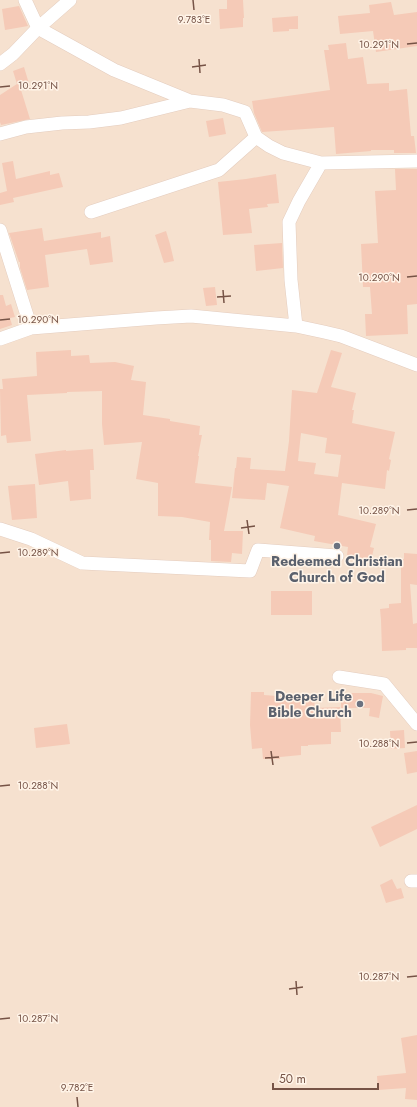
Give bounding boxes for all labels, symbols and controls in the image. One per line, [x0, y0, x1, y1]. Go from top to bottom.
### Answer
text: 9.783°E [178, 12, 210, 27]
text: 10.291°N [359, 37, 399, 52]
text: 10.291°N [18, 78, 58, 93]
text: 10.290°N [358, 270, 400, 285]
text: 10.290°N [17, 312, 59, 327]
text: 10.289°N [359, 503, 399, 518]
marker: Redeemed Christian Church of God [332, 541, 342, 551]
text: 10.289°N [18, 545, 58, 560]
place label: Redeemed Christian Church of God [271, 551, 403, 587]
place label: Deeper Life Bible Church [268, 686, 352, 722]
marker: Deeper Life Bible Church [355, 699, 365, 709]
text: 10.288°N [359, 736, 399, 751]
text: 10.288°N [18, 778, 58, 793]
text: 10.287°N [359, 969, 399, 984]
text: 10.287°N [18, 1011, 58, 1026]
scale bar [273, 1065, 378, 1091]
text: 50 m [279, 1070, 306, 1088]
text: 9.782°E [61, 1080, 93, 1095]

